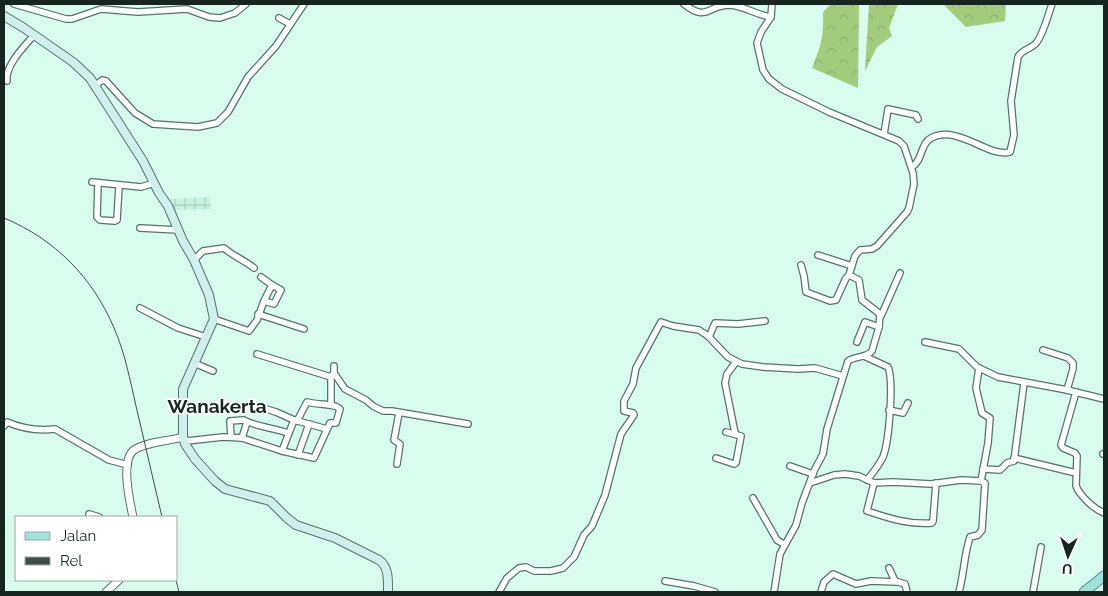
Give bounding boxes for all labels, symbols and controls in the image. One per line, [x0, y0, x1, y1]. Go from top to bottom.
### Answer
district label: Wanakerta [167, 395, 267, 417]
legend [15, 516, 178, 581]
text: Jalan [60, 527, 96, 545]
north arrow [1043, 531, 1093, 581]
text: Rel [60, 552, 83, 570]
text: U [1062, 561, 1073, 577]

